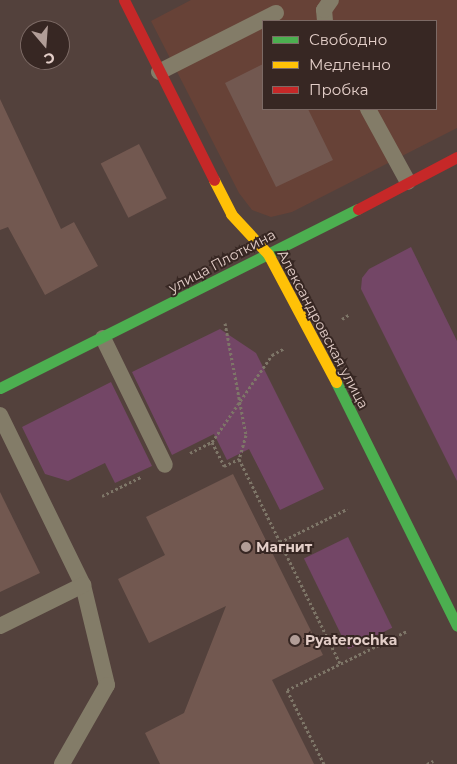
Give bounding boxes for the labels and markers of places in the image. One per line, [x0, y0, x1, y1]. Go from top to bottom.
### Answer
place label: Магнит [256, 539, 312, 555]
marker: Магнит [240, 541, 252, 553]
place label: Pyaterochka [305, 632, 397, 648]
marker: Pyaterochka [289, 634, 301, 646]

